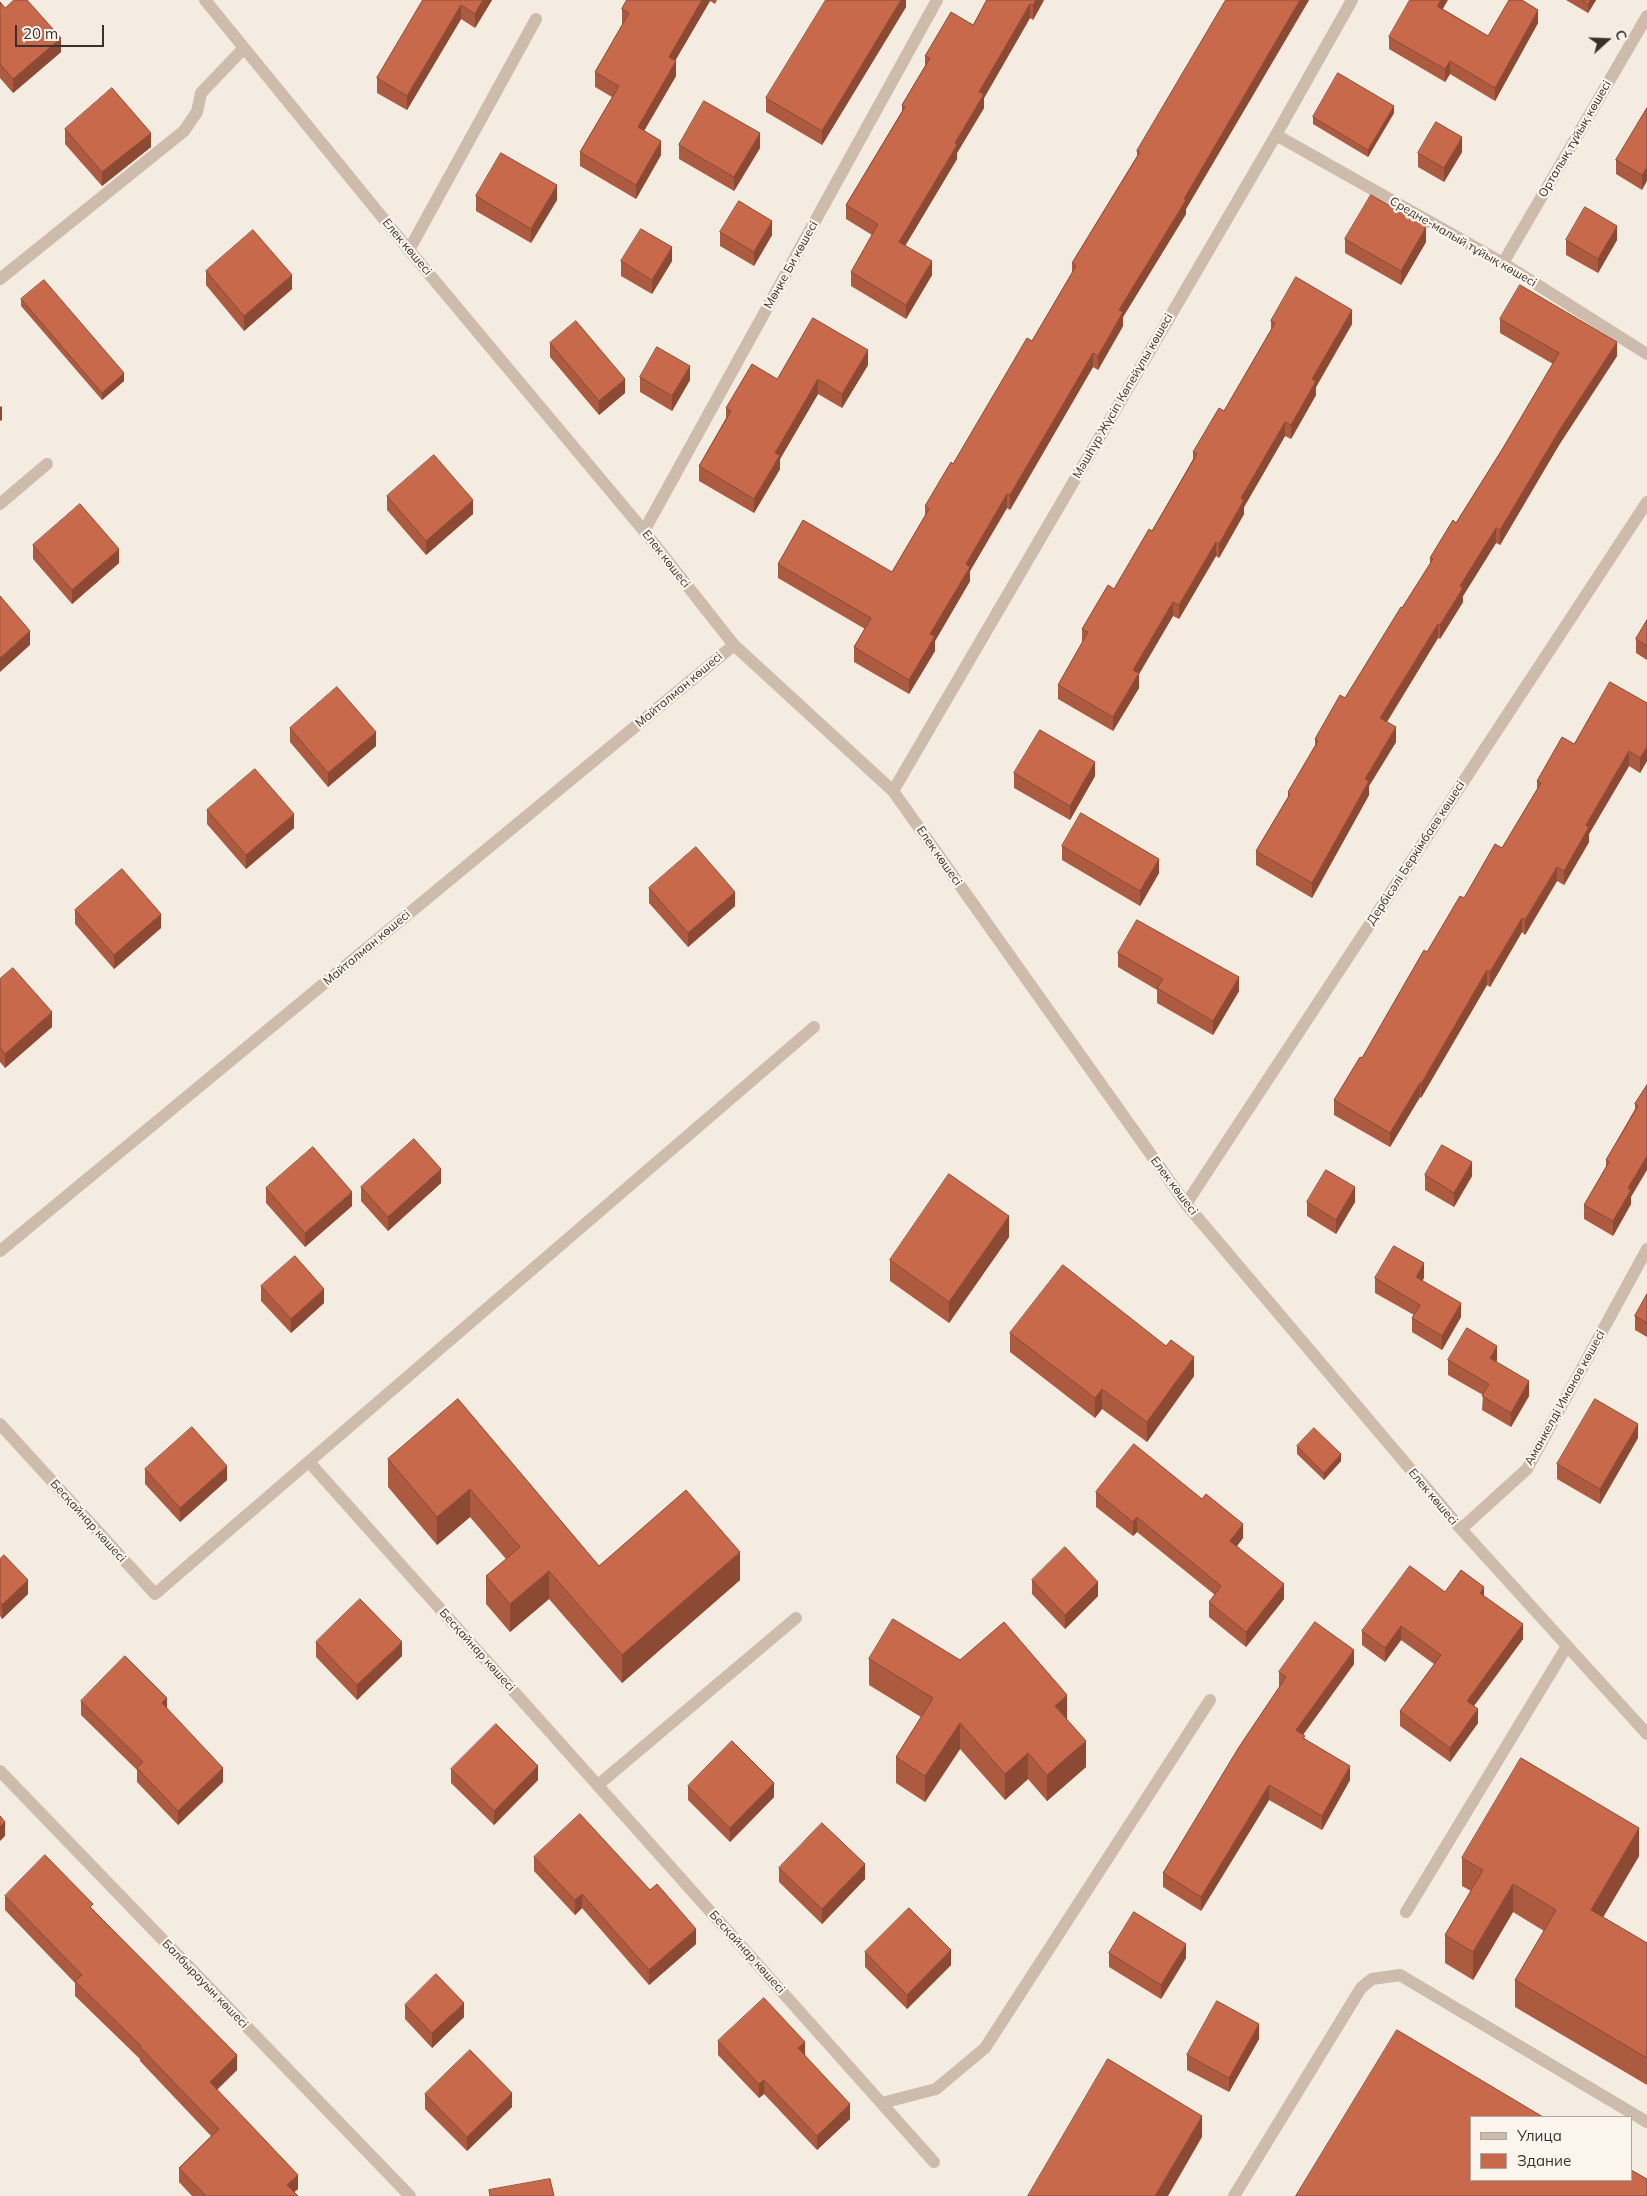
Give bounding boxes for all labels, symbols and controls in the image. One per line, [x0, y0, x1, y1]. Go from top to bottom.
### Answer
scale bar [18, 15, 106, 47]
north arrow [1582, 15, 1632, 65]
text: 20 m [23, 24, 58, 43]
text: С [1611, 27, 1631, 42]
street label: Орталық тұйық көшесі [1536, 78, 1614, 200]
street label: Средне-малый тұйық көшесі [1387, 194, 1539, 290]
street label: Елек көшесі [379, 216, 435, 278]
street label: Мөңке Би көшесі [761, 219, 821, 311]
street label: Мәшһүр Жүсіп Көпейұлы көшесі [1070, 311, 1176, 481]
street label: Елек көшесі [639, 527, 693, 591]
street label: Майталман көшесі [633, 649, 725, 731]
street label: Дербісәлі Беркімбаев көшесі [1364, 778, 1468, 928]
street label: Елек көшесі [913, 824, 965, 888]
street label: Майталман көшесі [321, 907, 413, 989]
street label: Елек көшесі [1147, 1154, 1201, 1218]
street label: Аманкелді Иманов көшесі [1522, 1328, 1608, 1468]
street label: Елек көшесі [1405, 1466, 1461, 1528]
street label: Бесқайнар көшесі [47, 1477, 129, 1565]
street label: Бесқайнар көшесі [436, 1606, 518, 1694]
street label: Бесқайнар көшесі [706, 1908, 788, 1996]
street label: Балбырауын көшесі [159, 1937, 251, 2031]
legend [1470, 2116, 1632, 2181]
text: Улица [1517, 2126, 1562, 2145]
text: Здание [1517, 2151, 1571, 2170]

